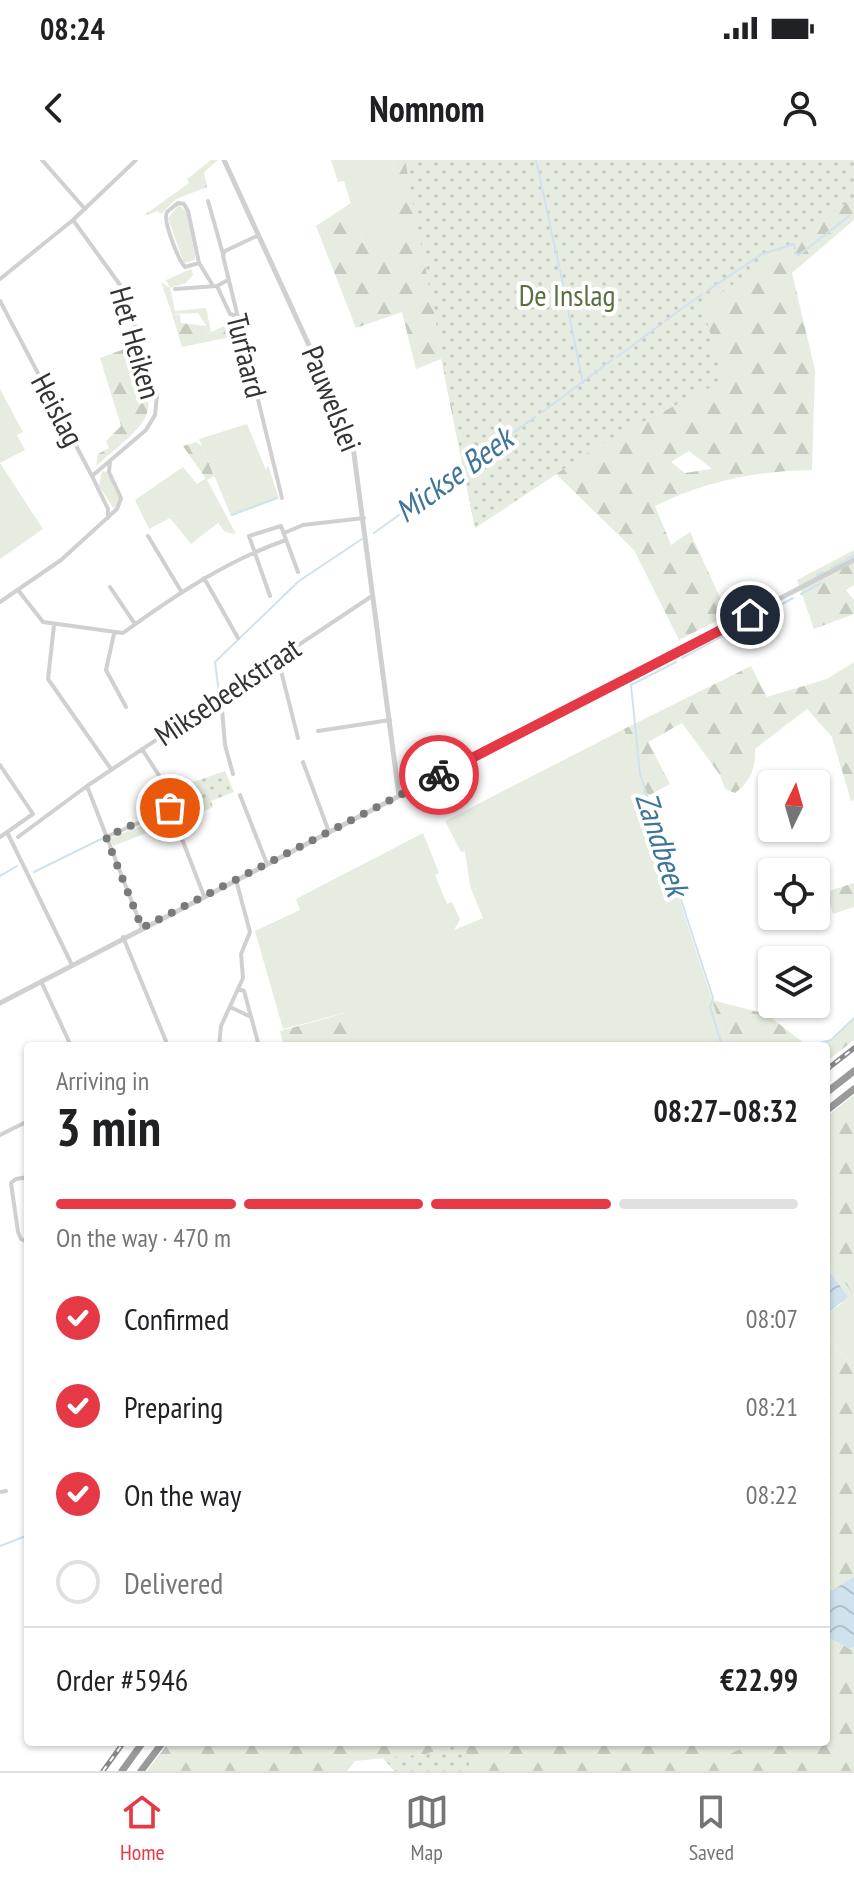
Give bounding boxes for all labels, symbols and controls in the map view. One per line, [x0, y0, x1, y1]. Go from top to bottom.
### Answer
text: 08:24 [40, 9, 105, 48]
text: Nomnom [369, 85, 485, 132]
icon: back [32, 86, 76, 130]
icon: person [778, 86, 822, 130]
park label: De Inslag [519, 275, 615, 314]
street label: Het Heiken [102, 282, 171, 403]
street label: Turfaard [218, 310, 277, 402]
street label: Pauwelslei [294, 340, 371, 457]
street label: Heislag [23, 366, 94, 452]
water label: Mickse Beek [386, 415, 524, 531]
pin [716, 581, 784, 649]
icon: home [728, 593, 772, 637]
street label: Miksebeekstraat [147, 627, 308, 754]
courier [399, 735, 479, 815]
icon: bike [417, 753, 461, 797]
north arrow [758, 770, 830, 842]
map controls [758, 770, 830, 1018]
pin [136, 774, 204, 842]
icon: bag [148, 786, 192, 830]
water label: Zandbeek [626, 786, 701, 904]
button: locate [758, 858, 830, 930]
button: layers [758, 946, 830, 1018]
text: Arriving in [56, 1064, 149, 1097]
text: 08:27–08:32 [654, 1091, 798, 1130]
text: 3 min [56, 1093, 161, 1160]
text: On the way · 470 m [56, 1221, 231, 1254]
icon: check [56, 1296, 100, 1340]
text: Confirmed [124, 1299, 229, 1338]
text: 08:07 [746, 1302, 798, 1335]
icon: check [56, 1384, 100, 1428]
text: Preparing [124, 1387, 223, 1426]
text: 08:21 [746, 1390, 798, 1423]
icon: check [56, 1472, 100, 1516]
text: On the way [124, 1475, 241, 1514]
text: 08:22 [746, 1478, 798, 1511]
text: Delivered [124, 1563, 223, 1602]
text: Order #5946 [56, 1660, 188, 1699]
text: €22.99 [720, 1660, 798, 1699]
tab: Home [120, 1790, 165, 1866]
tab: Map [405, 1790, 449, 1866]
tab: Saved [689, 1790, 734, 1866]

